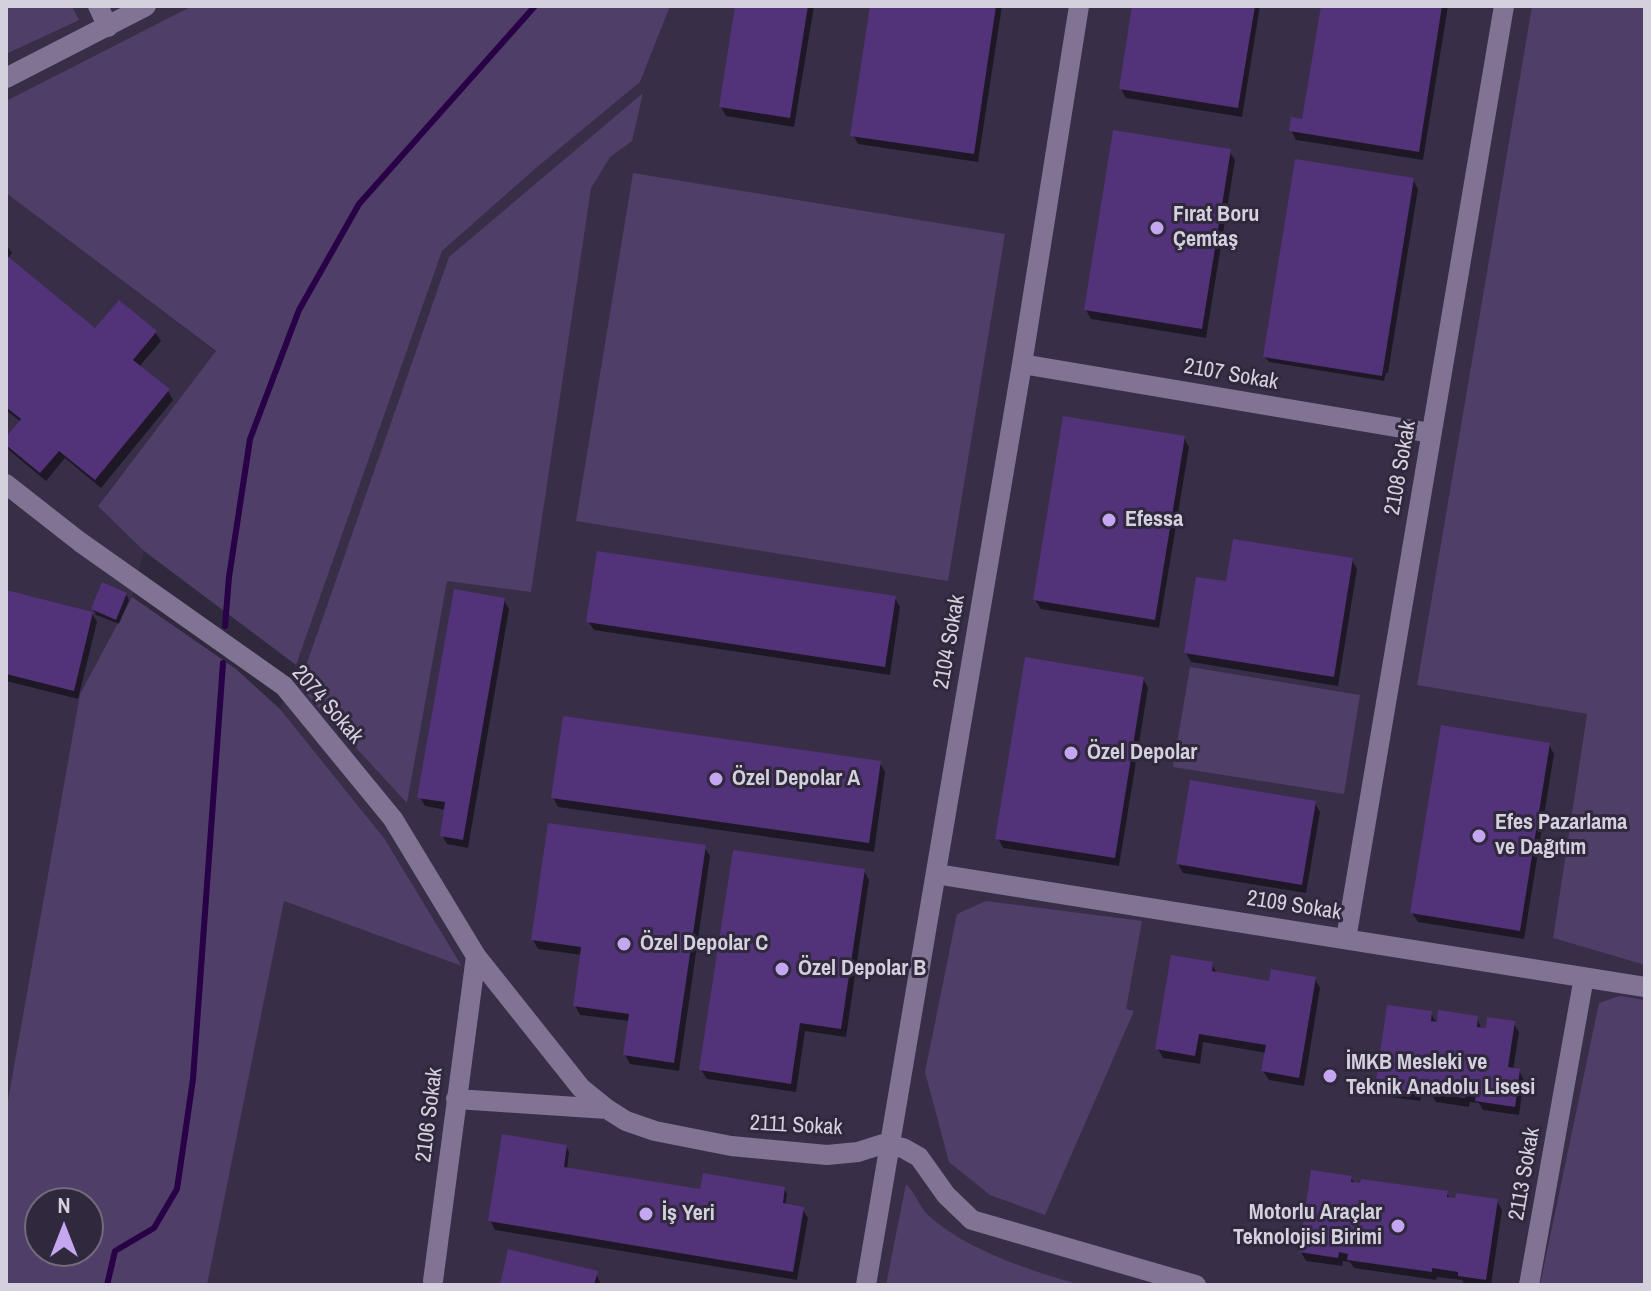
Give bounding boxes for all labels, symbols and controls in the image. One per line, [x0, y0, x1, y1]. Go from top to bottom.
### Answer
place label: Fırat Boru Çemtaş [1173, 202, 1259, 254]
marker: Fırat Boru Çemtaş [1148, 219, 1166, 237]
street label: 2107 Sokak [1182, 354, 1280, 396]
street label: 2108 Sokak [1380, 419, 1422, 517]
place label: Efessa [1125, 507, 1183, 533]
marker: Efessa [1100, 511, 1118, 529]
street label: 2104 Sokak [929, 593, 971, 691]
street label: 2074 Sokak [286, 660, 368, 750]
place label: Özel Depolar [1087, 740, 1197, 766]
marker: Özel Depolar [1062, 744, 1080, 762]
place label: Özel Depolar A [732, 766, 860, 792]
marker: Özel Depolar A [707, 770, 725, 788]
place label: Efes Pazarlama ve Dağıtım [1495, 810, 1627, 862]
marker: Efes Pazarlama ve Dağıtım [1470, 827, 1488, 845]
street label: 2109 Sokak [1245, 886, 1343, 926]
place label: Özel Depolar C [640, 931, 768, 957]
marker: Özel Depolar C [615, 935, 633, 953]
place label: Özel Depolar B [798, 956, 926, 982]
marker: Özel Depolar B [773, 960, 791, 978]
place label: İMKB Mesleki ve Teknik Anadolu Lisesi [1346, 1050, 1535, 1102]
street label: 2106 Sokak [411, 1066, 449, 1164]
marker: İMKB Mesleki ve Teknik Anadolu Lisesi [1321, 1067, 1339, 1085]
street label: 2111 Sokak [749, 1110, 843, 1142]
street label: 2113 Sokak [1504, 1125, 1546, 1223]
north arrow [24, 1187, 104, 1267]
text: N [57, 1190, 71, 1220]
place label: Motorlu Araçlar Teknolojisi Birimi [1233, 1200, 1382, 1252]
place label: İş Yeri [662, 1201, 715, 1227]
marker: İş Yeri [637, 1205, 655, 1223]
marker: Motorlu Araçlar Teknolojisi Birimi [1389, 1217, 1407, 1235]

